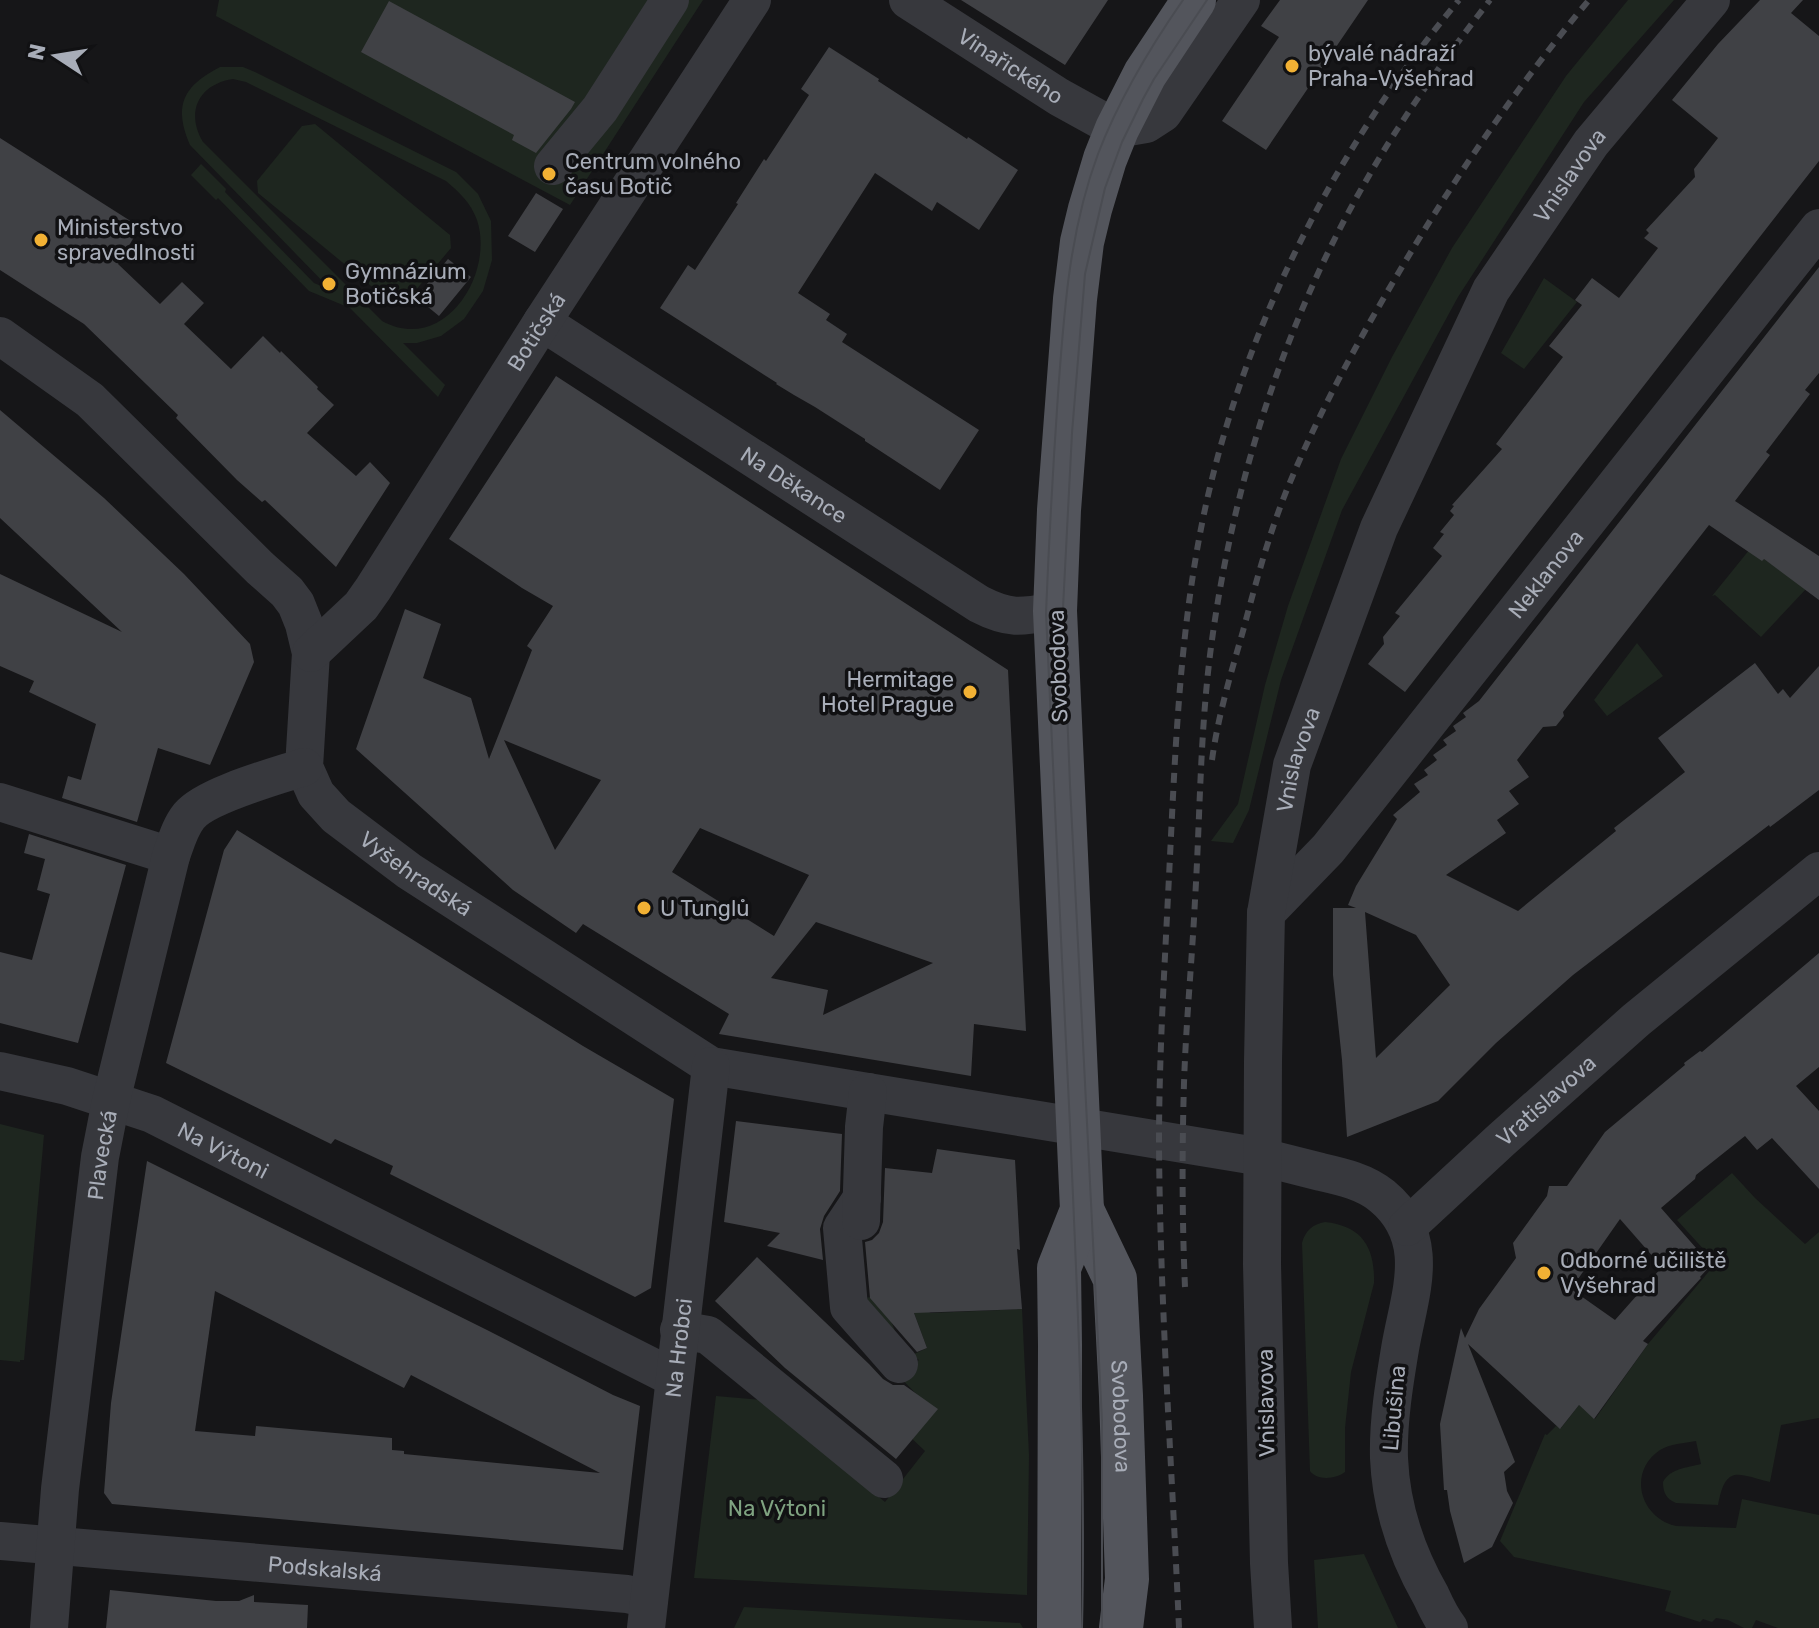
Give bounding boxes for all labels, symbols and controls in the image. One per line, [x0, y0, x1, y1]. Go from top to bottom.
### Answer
north arrow [16, 16, 96, 96]
street label: Vinařického [953, 22, 1069, 110]
place label: bývalé nádraží Praha-Vyšehrad [1308, 40, 1474, 92]
text: N [22, 41, 52, 62]
marker: bývalé nádraží Praha-Vyšehrad [1283, 57, 1301, 75]
street label: Vnislavova [1527, 122, 1611, 228]
place label: Centrum volného času Botič [565, 148, 741, 200]
marker: Centrum volného času Botič [540, 165, 558, 183]
place label: Ministerstvo spravedlnosti [57, 214, 195, 266]
marker: Ministerstvo spravedlnosti [32, 231, 50, 249]
place label: Gymnázium Botičská [345, 258, 467, 310]
marker: Gymnázium Botičská [320, 275, 338, 293]
street label: Botičská [501, 287, 571, 376]
street label: Na Děkance [736, 440, 852, 529]
street label: Neklanova [1502, 524, 1589, 624]
street label: Svobodova [1043, 609, 1073, 723]
place label: Hermitage Hotel Prague [821, 666, 954, 718]
marker: Hermitage Hotel Prague [961, 683, 979, 701]
street label: Vnislavova [1270, 703, 1326, 814]
street label: Vyšehradská [354, 825, 477, 922]
place label: U Tunglů [660, 895, 750, 922]
marker: U Tunglů [635, 899, 653, 917]
street label: Vratislavova [1490, 1049, 1601, 1152]
street label: Plavecká [81, 1108, 122, 1202]
street label: Na Výtoni [173, 1116, 273, 1184]
place label: Odborné učiliště Vyšehrad [1560, 1247, 1727, 1299]
marker: Odborné učiliště Vyšehrad [1535, 1264, 1553, 1282]
street label: Na Hrobci [659, 1297, 698, 1399]
street label: Vnislavova [1252, 1348, 1280, 1458]
street label: Svobodova [1106, 1359, 1137, 1473]
street label: Libušina [1377, 1364, 1411, 1452]
park label: Na Výtoni [728, 1495, 826, 1522]
street label: Podskalská [267, 1550, 383, 1587]

